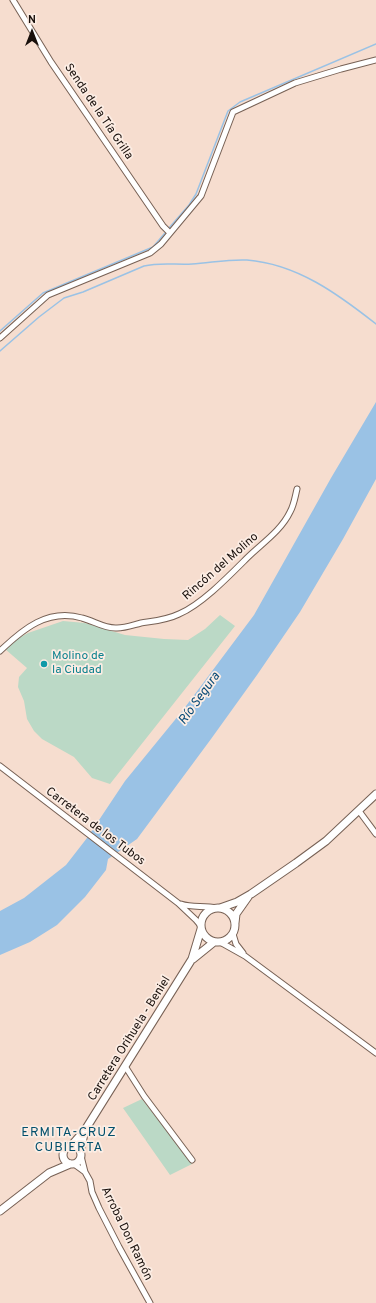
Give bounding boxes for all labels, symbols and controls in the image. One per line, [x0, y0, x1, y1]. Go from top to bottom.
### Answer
north arrow [12, 12, 52, 52]
text: N [28, 13, 36, 27]
street label: Senda de la Tía Grilla [61, 61, 135, 163]
street label: Rincón del Molino [180, 530, 262, 604]
place label: Molino de la Ciudad [52, 650, 104, 678]
marker: Molino de la Ciudad [39, 659, 49, 669]
water label: Río Segura [176, 670, 224, 728]
street label: Carretera de los Tubos [42, 785, 148, 869]
street label: Carretera Orihuela - Beniel [86, 974, 174, 1104]
district label: ERMITA-CRUZ CUBIERTA [21, 1125, 117, 1156]
street label: Arroba Don Ramón [97, 1185, 155, 1283]

